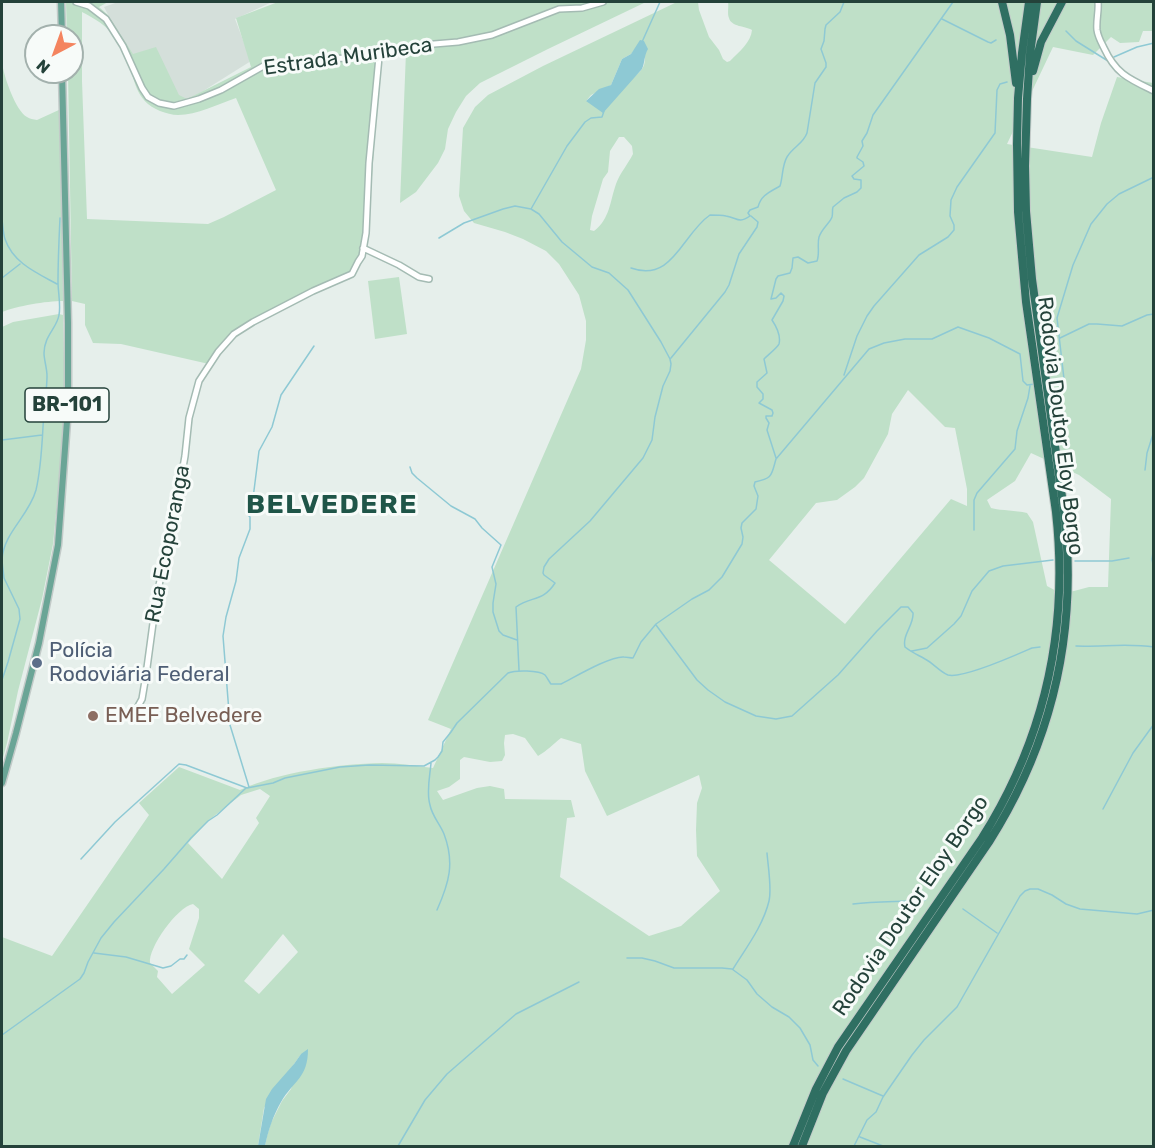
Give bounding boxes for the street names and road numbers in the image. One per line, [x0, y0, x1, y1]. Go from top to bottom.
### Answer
street label: Estrada Muribeca [262, 33, 434, 81]
street label: Rodovia Doutor Eloy Borgo [1032, 295, 1088, 557]
road number: BR-101 [25, 388, 109, 422]
street label: Rua Ecoporanga [140, 463, 196, 625]
street label: Rodovia Doutor Eloy Borgo [828, 791, 994, 1021]

